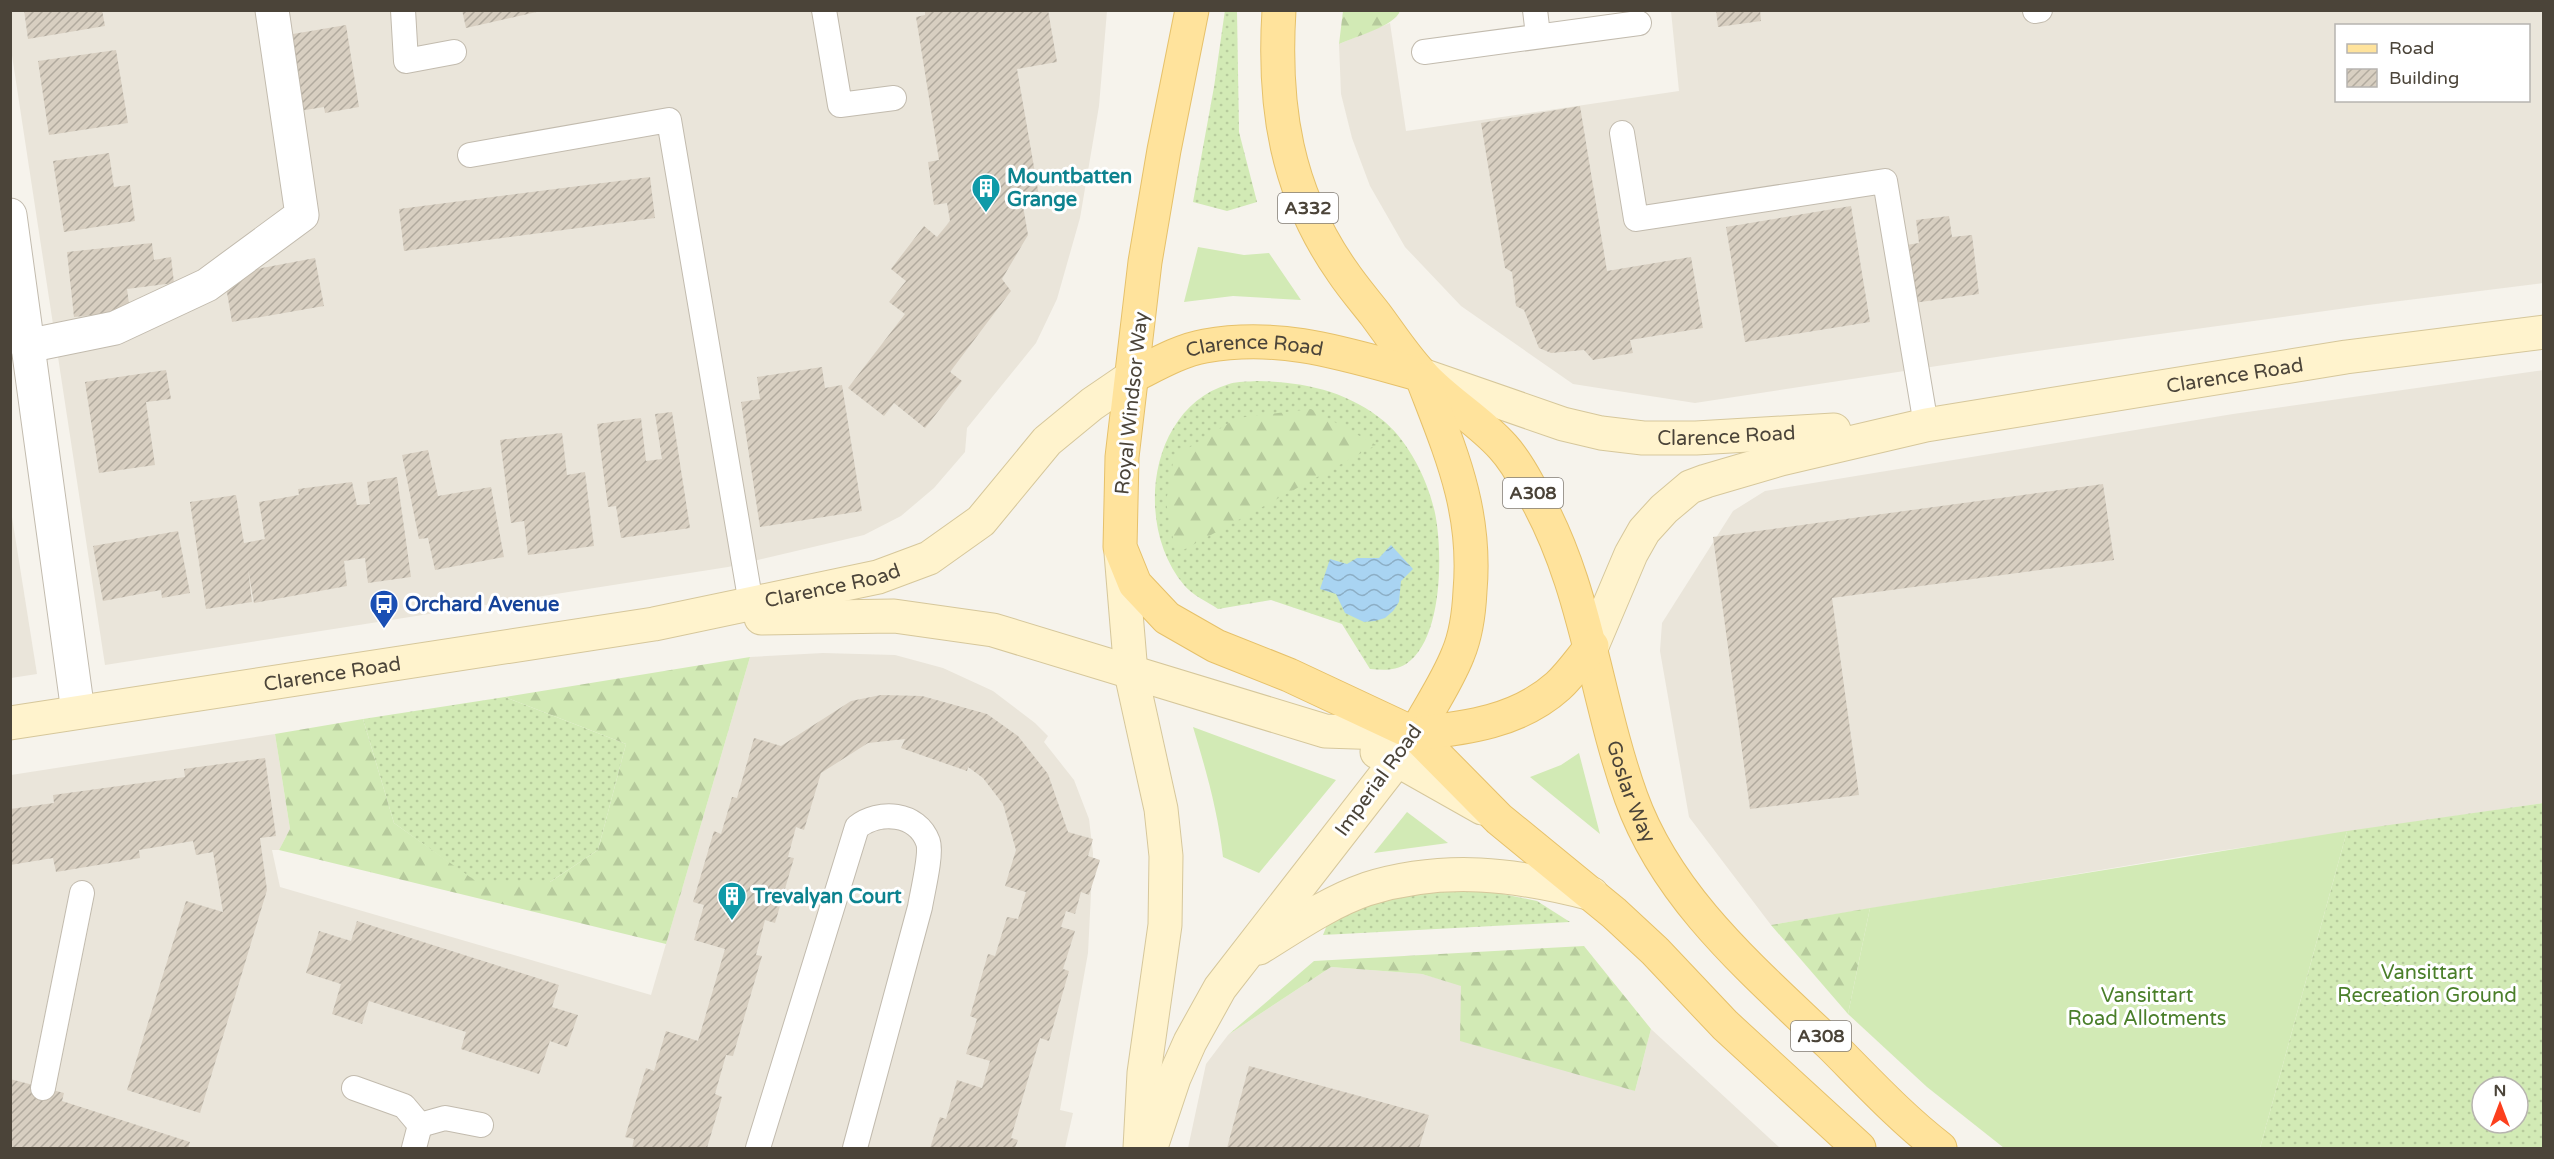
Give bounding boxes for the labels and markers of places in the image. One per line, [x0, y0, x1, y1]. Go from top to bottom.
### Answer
place label: Mountbatten Grange [1007, 165, 1132, 212]
building icon: Mountbatten Grange [970, 172, 1002, 214]
bus stop icon: Orchard Avenue [368, 588, 400, 630]
place label: Orchard Avenue [405, 593, 559, 617]
building icon: Trevalyan Court [716, 880, 748, 922]
place label: Trevalyan Court [752, 885, 902, 909]

